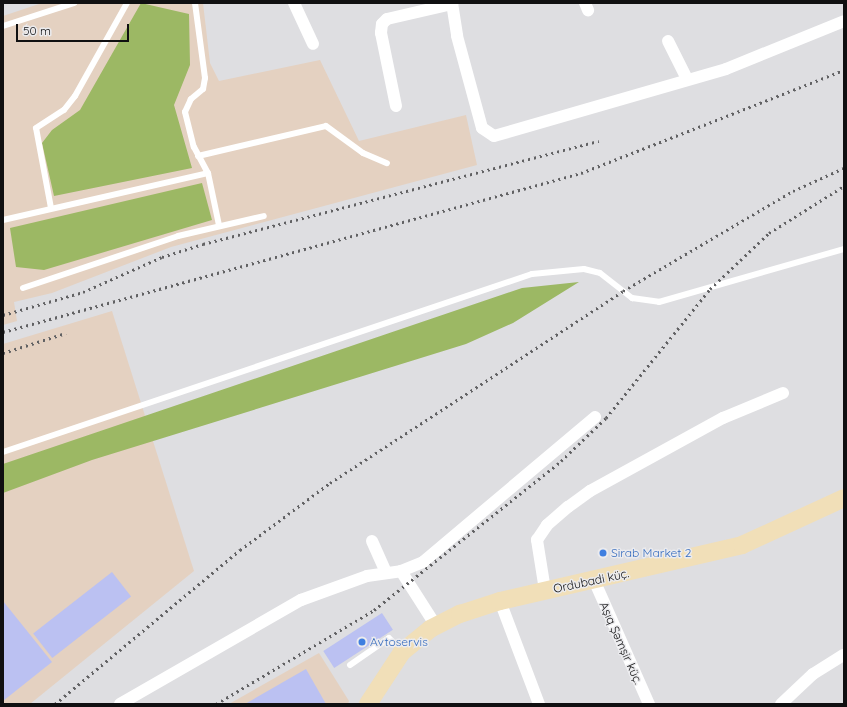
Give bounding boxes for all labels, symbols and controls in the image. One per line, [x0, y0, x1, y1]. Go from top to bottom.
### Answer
scale bar [18, 16, 131, 42]
text: 50 m [23, 23, 51, 38]
place label: Sirab Market 2 [611, 546, 691, 560]
marker: Sirab Market 2 [598, 548, 608, 558]
street label: Ordubadi küç. [552, 566, 630, 596]
street label: Aşıq Şəmşir küç. [596, 600, 646, 686]
place label: Avtoservis [370, 635, 428, 649]
marker: Avtoservis [357, 637, 367, 647]

